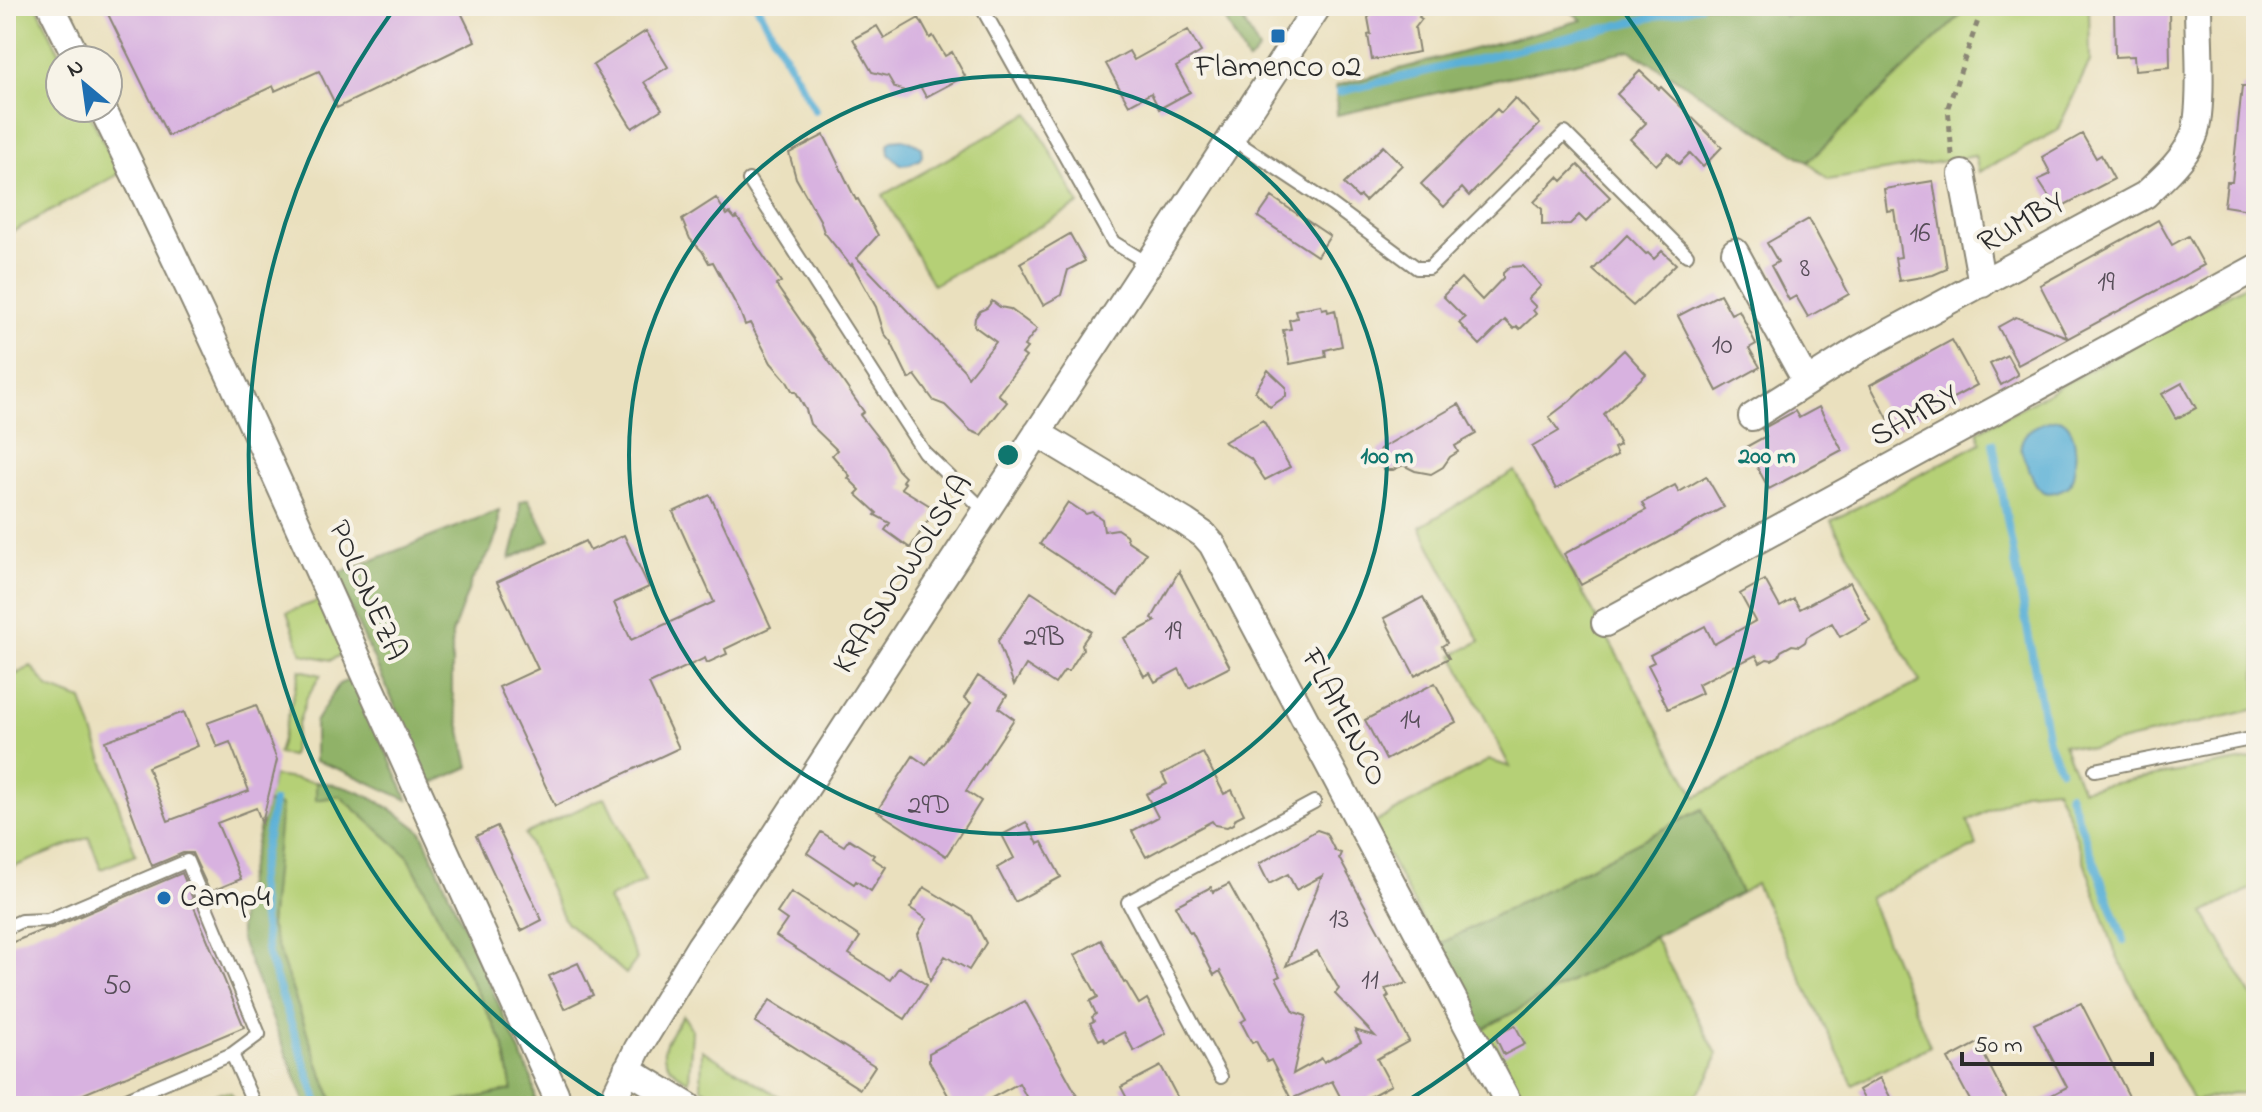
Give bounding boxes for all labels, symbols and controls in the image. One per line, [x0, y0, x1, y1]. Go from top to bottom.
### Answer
marker: Flamenco 02 [1269, 27, 1287, 45]
north arrow [44, 44, 124, 124]
place label: Flamenco 02 [1194, 45, 1362, 92]
text: N [62, 52, 90, 87]
street label: RUMBY [1970, 181, 2075, 267]
house number: 16 [1909, 214, 1931, 255]
house number: 8 [1800, 249, 1810, 290]
house number: 19 [2097, 263, 2115, 304]
house number: 10 [1711, 326, 1733, 367]
street label: SAMBY [1862, 373, 1969, 461]
text: 100 m [1361, 440, 1414, 475]
text: 200 m [1737, 440, 1796, 475]
centre of rings [994, 441, 1022, 469]
street label: KRASNOWOLSKA [822, 466, 986, 684]
street label: POLONEZA [314, 513, 418, 669]
house number: 19 [1164, 612, 1182, 653]
house number: 29B [1023, 618, 1065, 659]
street label: FLAMENCO [1286, 640, 1399, 795]
house number: 14 [1400, 701, 1421, 742]
house number: 29D [908, 786, 950, 827]
place label: Camp4 [180, 875, 270, 922]
marker: Camp4 [155, 889, 173, 907]
house number: 13 [1329, 900, 1349, 941]
house number: 11 [1361, 961, 1379, 1002]
house number: 50 [103, 966, 131, 1007]
scale bar [1962, 1016, 2152, 1066]
text: 50 m [1974, 1029, 2023, 1064]

